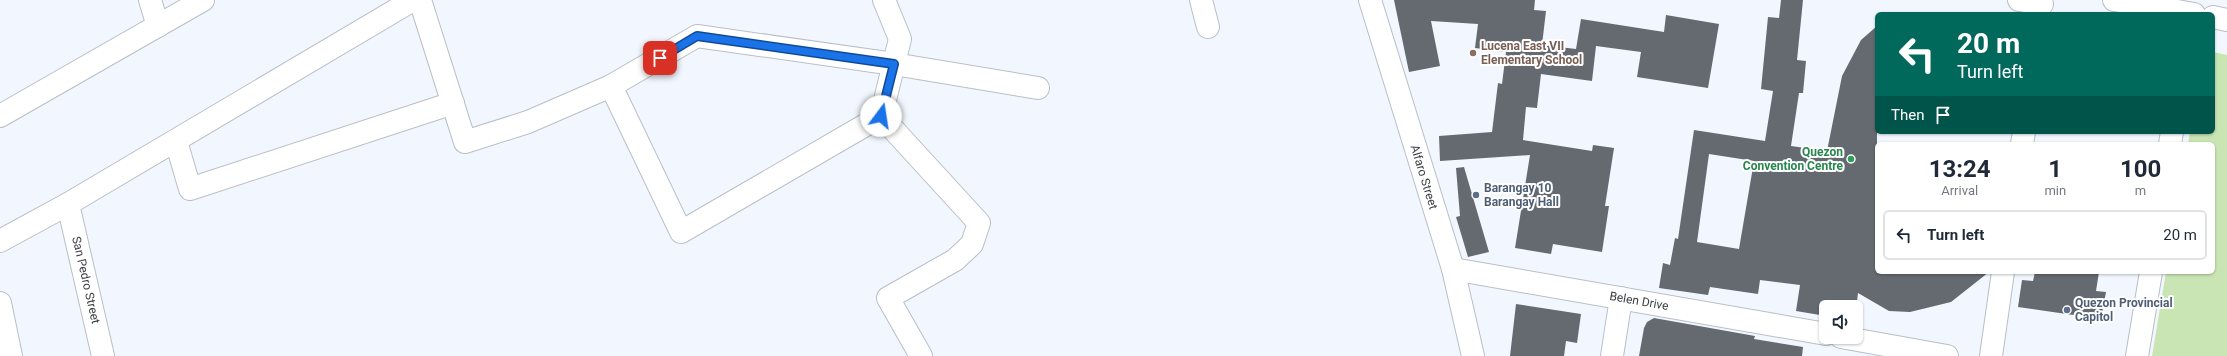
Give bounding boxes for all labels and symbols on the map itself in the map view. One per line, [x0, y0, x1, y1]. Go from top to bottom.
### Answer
place label: Lucena East VII Elementary School [1481, 39, 1582, 67]
pin [643, 41, 677, 75]
marker: Lucena East VII Elementary School [1468, 48, 1478, 58]
position arrow [860, 95, 902, 137]
street label: Alfaro Street [1408, 143, 1440, 211]
place label: Quezon Convention Centre [1743, 145, 1844, 173]
marker: Quezon Convention Centre [1846, 154, 1856, 164]
place label: Barangay 10 Barangay Hall [1484, 181, 1559, 209]
marker: Barangay 10 Barangay Hall [1471, 190, 1481, 200]
street label: San Pedro Street [69, 235, 103, 325]
street label: Belen Drive [1608, 289, 1670, 313]
place label: Quezon Provincial Capitol [2075, 296, 2173, 324]
marker: Quezon Provincial Capitol [2062, 305, 2072, 315]

